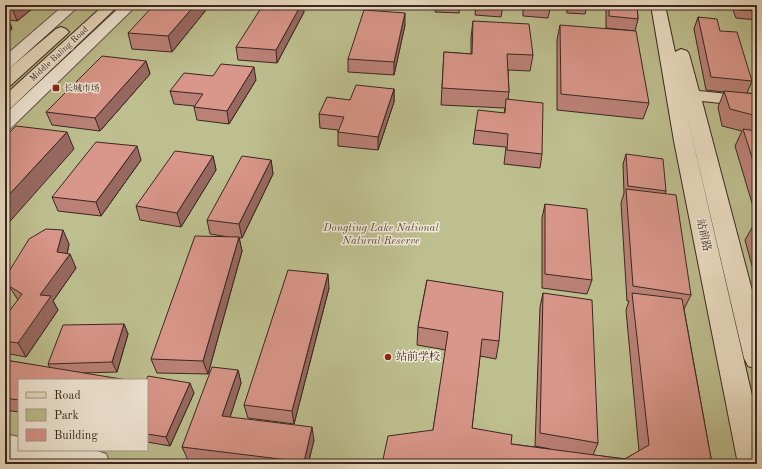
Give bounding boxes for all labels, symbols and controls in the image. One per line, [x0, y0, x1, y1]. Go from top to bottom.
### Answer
street label: Middle Baling Road [28, 25, 90, 83]
marker: 长城市场 [51, 83, 61, 93]
place label: 长城市场 [64, 83, 100, 93]
street label: 站前路 [694, 217, 714, 252]
park label: Dongting Lake National Natural Reserve [322, 223, 439, 247]
place label: 站前学校 [396, 350, 440, 363]
marker: 站前学校 [383, 352, 393, 362]
legend [18, 379, 148, 451]
text: Road [54, 390, 81, 402]
text: Park [54, 410, 79, 422]
text: Building [54, 430, 98, 442]

